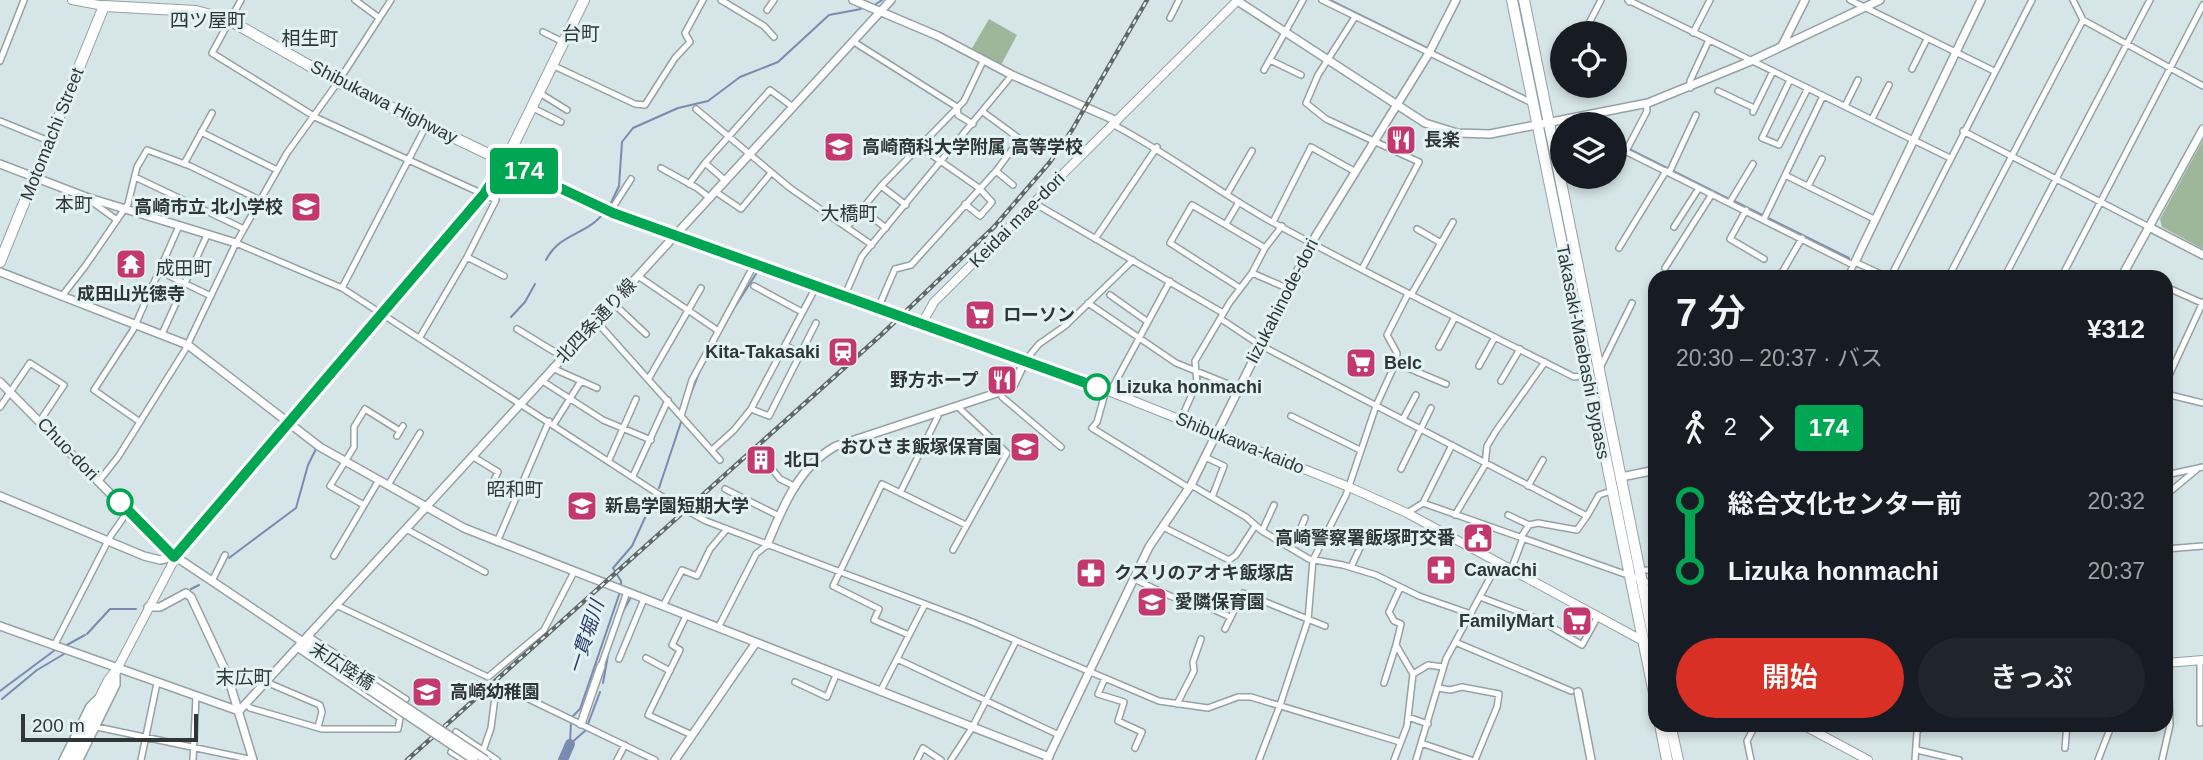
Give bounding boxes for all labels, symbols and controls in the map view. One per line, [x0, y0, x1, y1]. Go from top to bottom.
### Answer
district label: 四ツ屋町 [170, 10, 246, 31]
map controls [1550, 21, 1627, 189]
button: locate [1550, 21, 1627, 98]
district label: 台町 [562, 23, 600, 44]
district label: 相生町 [281, 28, 339, 49]
street label: Shibukawa Highway [307, 56, 461, 148]
street label: Motomachi Street [16, 65, 88, 203]
button: layers [1550, 112, 1627, 189]
restaurant icon: 長楽 [1384, 123, 1418, 157]
school or university icon: 高崎商科大学附属 高等学校 [822, 130, 856, 164]
place label: 長楽 [1424, 130, 1460, 150]
place label: 高崎商科大学附属 高等学校 [862, 137, 1083, 157]
line badge: 174 [484, 148, 564, 194]
text: 174 [504, 157, 544, 184]
street label: Keidai mae-dori [965, 168, 1069, 272]
school or university icon: 高崎市立 北小学校 [289, 190, 323, 224]
district label: 本町 [55, 194, 93, 215]
place label: 高崎市立 北小学校 [134, 197, 283, 217]
district label: 大橋町 [820, 203, 878, 224]
street label: Iizukahinode-dori [1242, 235, 1322, 367]
street label: Takasaki-Maebashi Bypass [1552, 243, 1614, 461]
temple icon: 成田山光徳寺 [114, 247, 148, 281]
district label: 成田町 [155, 258, 213, 279]
street label: 北四条通り線 [552, 275, 640, 367]
place label: 成田山光徳寺 [77, 284, 185, 304]
text: 7 分 [1676, 292, 1746, 334]
supermarket icon: ローソン [963, 298, 997, 332]
place label: ローソン [1003, 305, 1075, 325]
text: ¥312 [2087, 314, 2145, 344]
station icon: Kita-Takasaki [826, 335, 860, 369]
place label: Kita-Takasaki [705, 342, 820, 362]
text: 20:30 – 20:37 · バス [1676, 345, 1883, 371]
supermarket icon: Belc [1344, 346, 1378, 380]
place label: Belc [1384, 353, 1422, 373]
restaurant icon: 野方ホープ [985, 363, 1019, 397]
place label: 野方ホープ [890, 370, 979, 390]
marker: Lizuka honmachi [1084, 374, 1110, 400]
place label: Lizuka honmachi [1116, 377, 1262, 397]
street label: Shibukawa-kaido [1173, 408, 1307, 478]
icon: walk [1676, 409, 1714, 447]
icon: forward [1747, 409, 1785, 447]
street label: Chuo-dori [33, 414, 103, 484]
text: 2 [1724, 414, 1737, 440]
text: 174 [1809, 414, 1849, 441]
school or university icon: おひさま飯塚保育園 [1008, 430, 1042, 464]
place label: おひさま飯塚保育園 [840, 437, 1002, 457]
building icon: 北口 [744, 443, 778, 477]
place label: 北口 [784, 450, 820, 470]
district label: 昭和町 [486, 479, 544, 500]
text: 20:32 [2087, 488, 2145, 514]
unlabelled marker [107, 489, 133, 515]
school or university icon: 新島学園短期大学 [565, 489, 599, 523]
text: 総合文化センター前 [1728, 489, 1962, 519]
place label: 新島学園短期大学 [605, 496, 749, 516]
public building icon: 高崎警察署飯塚町交番 [1461, 521, 1495, 555]
place label: 高崎警察署飯塚町交番 [1275, 528, 1455, 548]
pharmacy icon: Cawachi [1424, 553, 1458, 587]
pharmacy icon: クスリのアオキ飯塚店 [1074, 556, 1108, 590]
text: Lizuka honmachi [1728, 556, 1939, 586]
text: 20:37 [2087, 558, 2145, 584]
place label: Cawachi [1464, 560, 1537, 580]
place label: クスリのアオキ飯塚店 [1114, 563, 1293, 583]
school or university icon: 愛隣保育園 [1135, 585, 1169, 619]
place label: 愛隣保育園 [1175, 592, 1265, 612]
water label: 一貫堀川 [564, 596, 608, 676]
supermarket icon: FamilyMart [1560, 604, 1594, 638]
place label: FamilyMart [1459, 611, 1554, 631]
street label: 末広陸橋 [306, 638, 378, 694]
button: 開始 [1676, 638, 1904, 718]
button: きっぷ [1918, 638, 2145, 718]
district label: 末広町 [215, 667, 273, 688]
school or university icon: 高崎幼稚園 [410, 675, 444, 709]
place label: 高崎幼稚園 [450, 682, 540, 702]
scale bar [21, 711, 198, 743]
text: 200 m [32, 715, 85, 736]

